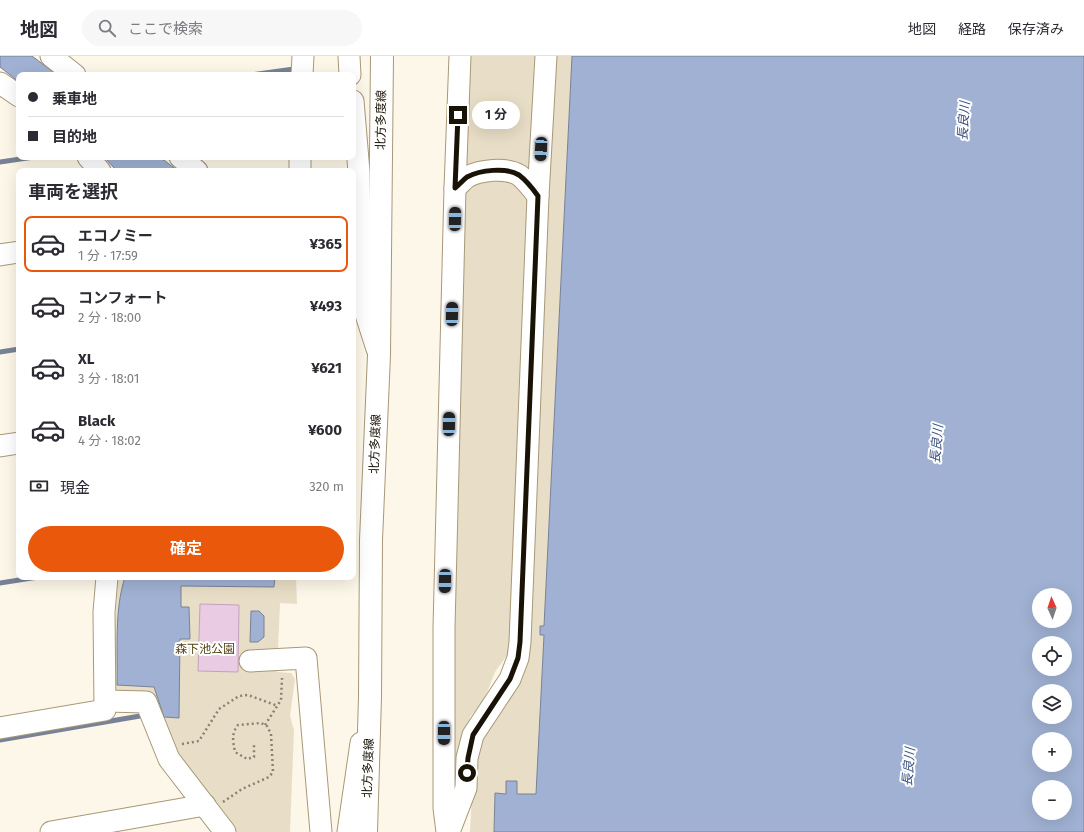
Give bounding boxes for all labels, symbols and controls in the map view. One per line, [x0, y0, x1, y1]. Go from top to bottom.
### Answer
search box [82, 10, 362, 46]
icon: search [96, 17, 118, 39]
text: 地図 [20, 18, 58, 41]
text: ここで検索 [128, 20, 203, 38]
text: 地図 [908, 21, 936, 38]
text: 経路 [958, 21, 986, 38]
text: 保存済み [1008, 21, 1064, 38]
text: 乗車地 [52, 90, 97, 108]
street label: 北方多度線 [373, 90, 389, 150]
water label: 長良川 [955, 99, 972, 141]
callout: 1 分 [472, 101, 520, 129]
route end [449, 106, 467, 124]
text: 1 分 [485, 107, 507, 122]
text: 目的地 [52, 128, 97, 146]
car [534, 137, 548, 161]
text: 車両を選択 [28, 181, 118, 203]
car [449, 207, 461, 231]
icon: car [30, 226, 66, 262]
text: エコノミー [78, 227, 153, 245]
text: ¥365 [309, 235, 342, 253]
text: 1 分 · 17:59 [78, 248, 138, 263]
icon: car [30, 288, 66, 324]
text: コンフォート [78, 289, 168, 307]
text: ¥493 [310, 297, 342, 315]
car [446, 302, 458, 326]
text: 2 分 · 18:00 [78, 310, 141, 325]
icon: car [30, 350, 66, 386]
text: XL [78, 350, 94, 368]
text: ¥621 [311, 359, 342, 377]
text: 3 分 · 18:01 [78, 371, 139, 386]
icon: car [30, 412, 66, 448]
text: Black [78, 412, 115, 430]
car [443, 412, 455, 436]
street label: 北方多度線 [367, 414, 383, 474]
text: ¥600 [308, 421, 342, 439]
water label: 長良川 [927, 422, 946, 464]
text: 4 分 · 18:02 [78, 433, 141, 448]
icon: cash [28, 475, 50, 497]
text: 現金 [60, 479, 90, 497]
text: 320 m [309, 479, 344, 494]
button: 確定 [28, 526, 344, 572]
car [439, 569, 451, 593]
north arrow [1032, 588, 1072, 628]
map controls [1032, 588, 1072, 820]
button: locate [1032, 636, 1072, 676]
park label: 森下池公園 [175, 642, 235, 656]
button: layers [1032, 684, 1072, 724]
car [438, 721, 450, 745]
button: + [1032, 732, 1072, 772]
street label: 北方多度線 [360, 738, 376, 798]
water label: 長良川 [899, 745, 918, 787]
route start [458, 764, 476, 782]
button: − [1032, 780, 1072, 820]

